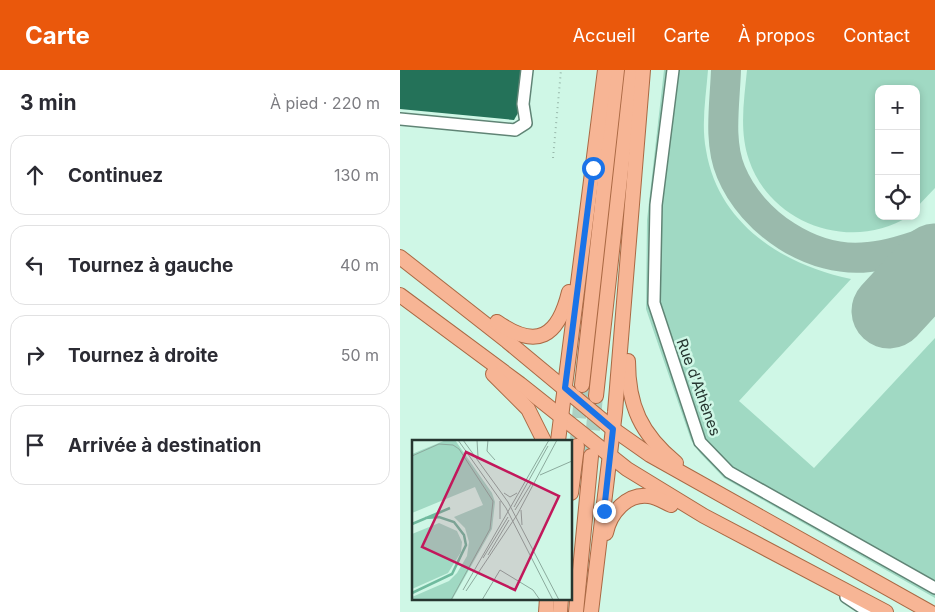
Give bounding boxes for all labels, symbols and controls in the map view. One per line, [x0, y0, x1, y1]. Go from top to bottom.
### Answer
text: Carte [25, 21, 90, 50]
text: Accueil [573, 25, 636, 46]
text: Carte [664, 25, 710, 46]
text: À propos [738, 25, 815, 46]
text: Contact [843, 25, 910, 46]
map controls [875, 85, 920, 220]
button: + [875, 85, 920, 130]
text: 3 min [20, 90, 76, 115]
text: À pied · 220 m [270, 93, 380, 113]
button: − [875, 130, 920, 175]
route start [582, 157, 605, 180]
icon: ahead [21, 161, 49, 189]
text: Continuez [68, 164, 163, 187]
text: 130 m [334, 165, 379, 185]
button: locate [875, 175, 920, 220]
icon: left [21, 251, 49, 279]
text: Tournez à gauche [68, 254, 233, 277]
text: 40 m [340, 255, 379, 275]
street label: Rue d'Athènes [673, 336, 725, 438]
icon: right [21, 341, 49, 369]
text: Tournez à droite [68, 344, 218, 367]
text: 50 m [341, 345, 379, 365]
icon: arrive [21, 431, 49, 459]
text: Arrivée à destination [68, 434, 261, 457]
inset map [412, 440, 572, 600]
route end [593, 500, 616, 523]

